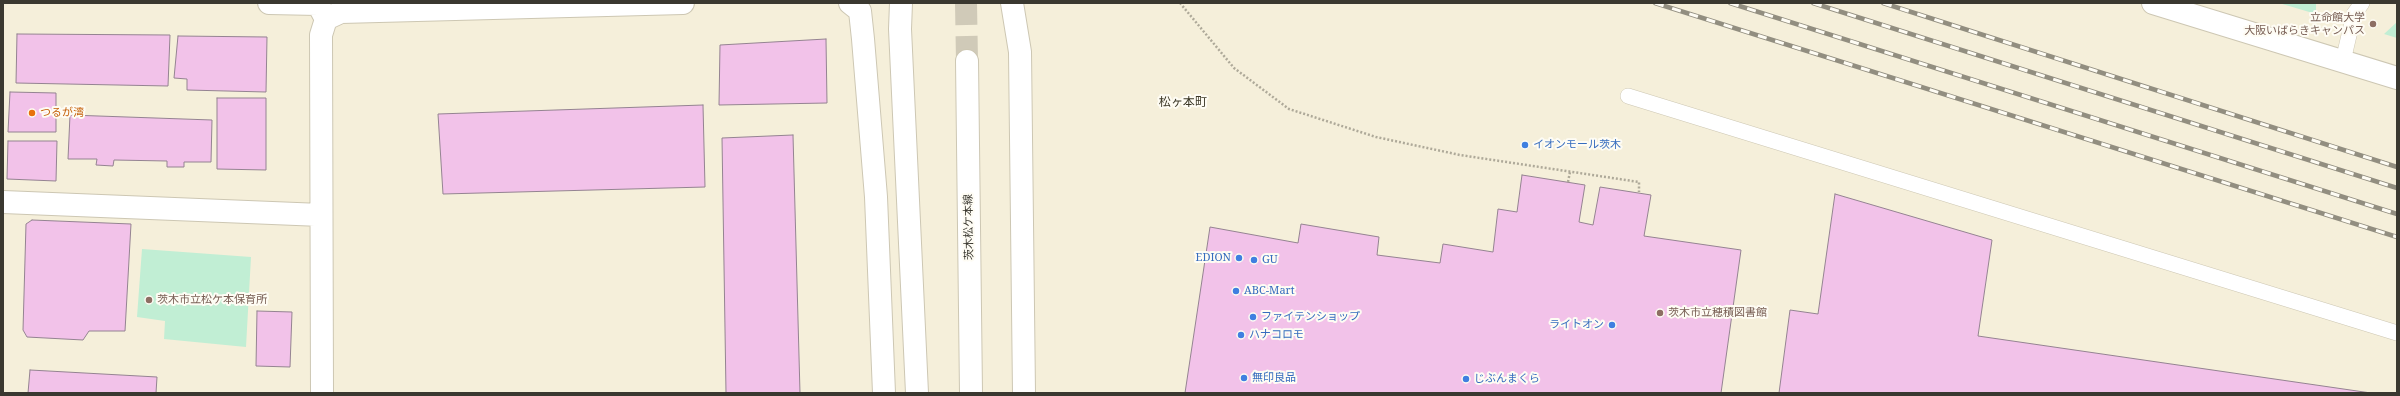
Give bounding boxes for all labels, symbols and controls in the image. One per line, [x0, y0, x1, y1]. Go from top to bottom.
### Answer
place label: 立命館大学 大阪いばらきキャンパス [2244, 11, 2365, 37]
marker: 立命館大学 大阪いばらきキャンパス [2368, 19, 2378, 29]
district label: 松ヶ本町 [1159, 96, 1207, 110]
place label: つるが湾 [40, 106, 84, 120]
marker: つるが湾 [27, 108, 37, 118]
place label: イオンモール茨木 [1533, 138, 1621, 152]
marker: イオンモール茨木 [1520, 140, 1530, 150]
street label: 茨木松ケ本線 [962, 194, 976, 260]
place label: EDION [1196, 251, 1231, 265]
marker: EDION [1234, 253, 1244, 263]
place label: GU [1262, 253, 1278, 267]
marker: GU [1249, 255, 1259, 265]
place label: ABC-Mart [1244, 284, 1295, 298]
marker: ABC-Mart [1231, 286, 1241, 296]
place label: 茨木市立松ケ本保育所 [157, 293, 267, 307]
marker: 茨木市立松ケ本保育所 [144, 295, 154, 305]
place label: 茨木市立穂積図書館 [1668, 306, 1767, 320]
marker: 茨木市立穂積図書館 [1655, 308, 1665, 318]
place label: ファイテンショップ [1261, 310, 1360, 324]
marker: ファイテンショップ [1248, 312, 1258, 322]
place label: ライトオン [1549, 318, 1604, 332]
marker: ライトオン [1607, 320, 1617, 330]
place label: ハナコロモ [1249, 328, 1304, 342]
marker: ハナコロモ [1236, 330, 1246, 340]
place label: 無印良品 [1252, 371, 1296, 385]
place label: じぶんまくら [1474, 372, 1540, 386]
marker: 無印良品 [1239, 373, 1249, 383]
marker: じぶんまくら [1461, 374, 1471, 384]

